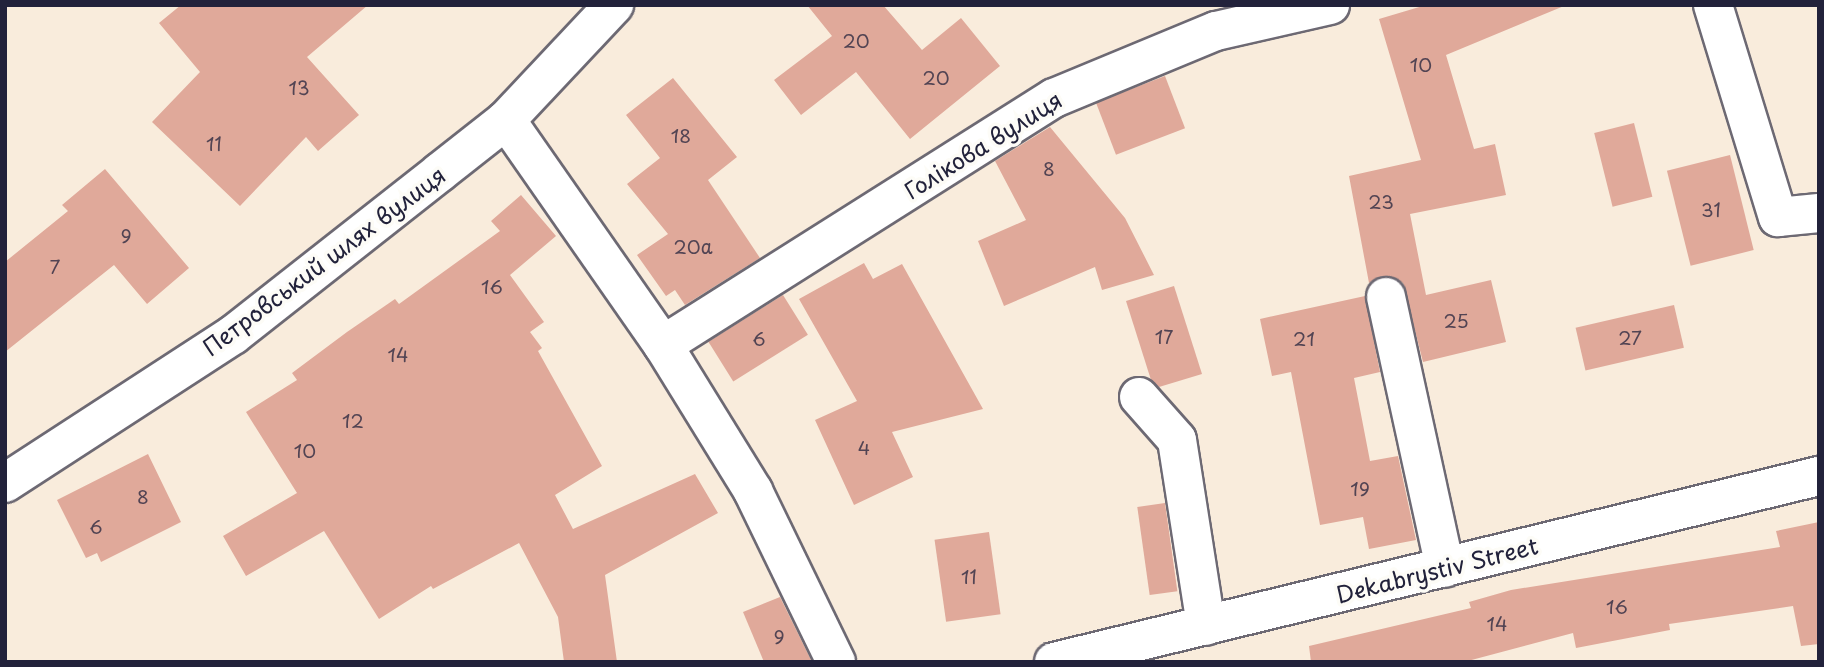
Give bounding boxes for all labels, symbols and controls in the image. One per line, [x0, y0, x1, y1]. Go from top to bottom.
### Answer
house number: 20 [842, 30, 870, 52]
house number: 10 [1410, 54, 1432, 76]
house number: 20 [922, 67, 950, 89]
house number: 13 [288, 77, 310, 99]
street label: Голікова вулиця [899, 85, 1067, 205]
house number: 18 [671, 125, 691, 147]
house number: 11 [206, 133, 222, 155]
house number: 8 [1043, 158, 1055, 180]
street label: Петровський шлях вулиця [197, 160, 451, 362]
house number: 23 [1368, 191, 1394, 213]
house number: 31 [1701, 199, 1721, 221]
house number: 9 [120, 225, 132, 247]
house number: 20а [674, 236, 712, 258]
house number: 7 [50, 256, 60, 278]
house number: 16 [481, 276, 503, 298]
house number: 25 [1443, 310, 1469, 332]
house number: 17 [1155, 326, 1173, 348]
house number: 27 [1618, 327, 1642, 349]
house number: 6 [752, 328, 766, 350]
house number: 21 [1293, 328, 1315, 350]
house number: 14 [387, 344, 409, 366]
house number: 12 [342, 410, 364, 432]
house number: 4 [858, 437, 870, 459]
house number: 10 [294, 440, 316, 462]
house number: 19 [1350, 478, 1370, 500]
house number: 8 [137, 486, 149, 508]
house number: 6 [89, 516, 103, 538]
street label: Dekabrystiv Street [1333, 531, 1541, 609]
house number: 11 [961, 566, 977, 588]
house number: 16 [1606, 596, 1628, 618]
house number: 14 [1486, 613, 1508, 635]
house number: 9 [773, 626, 785, 648]

